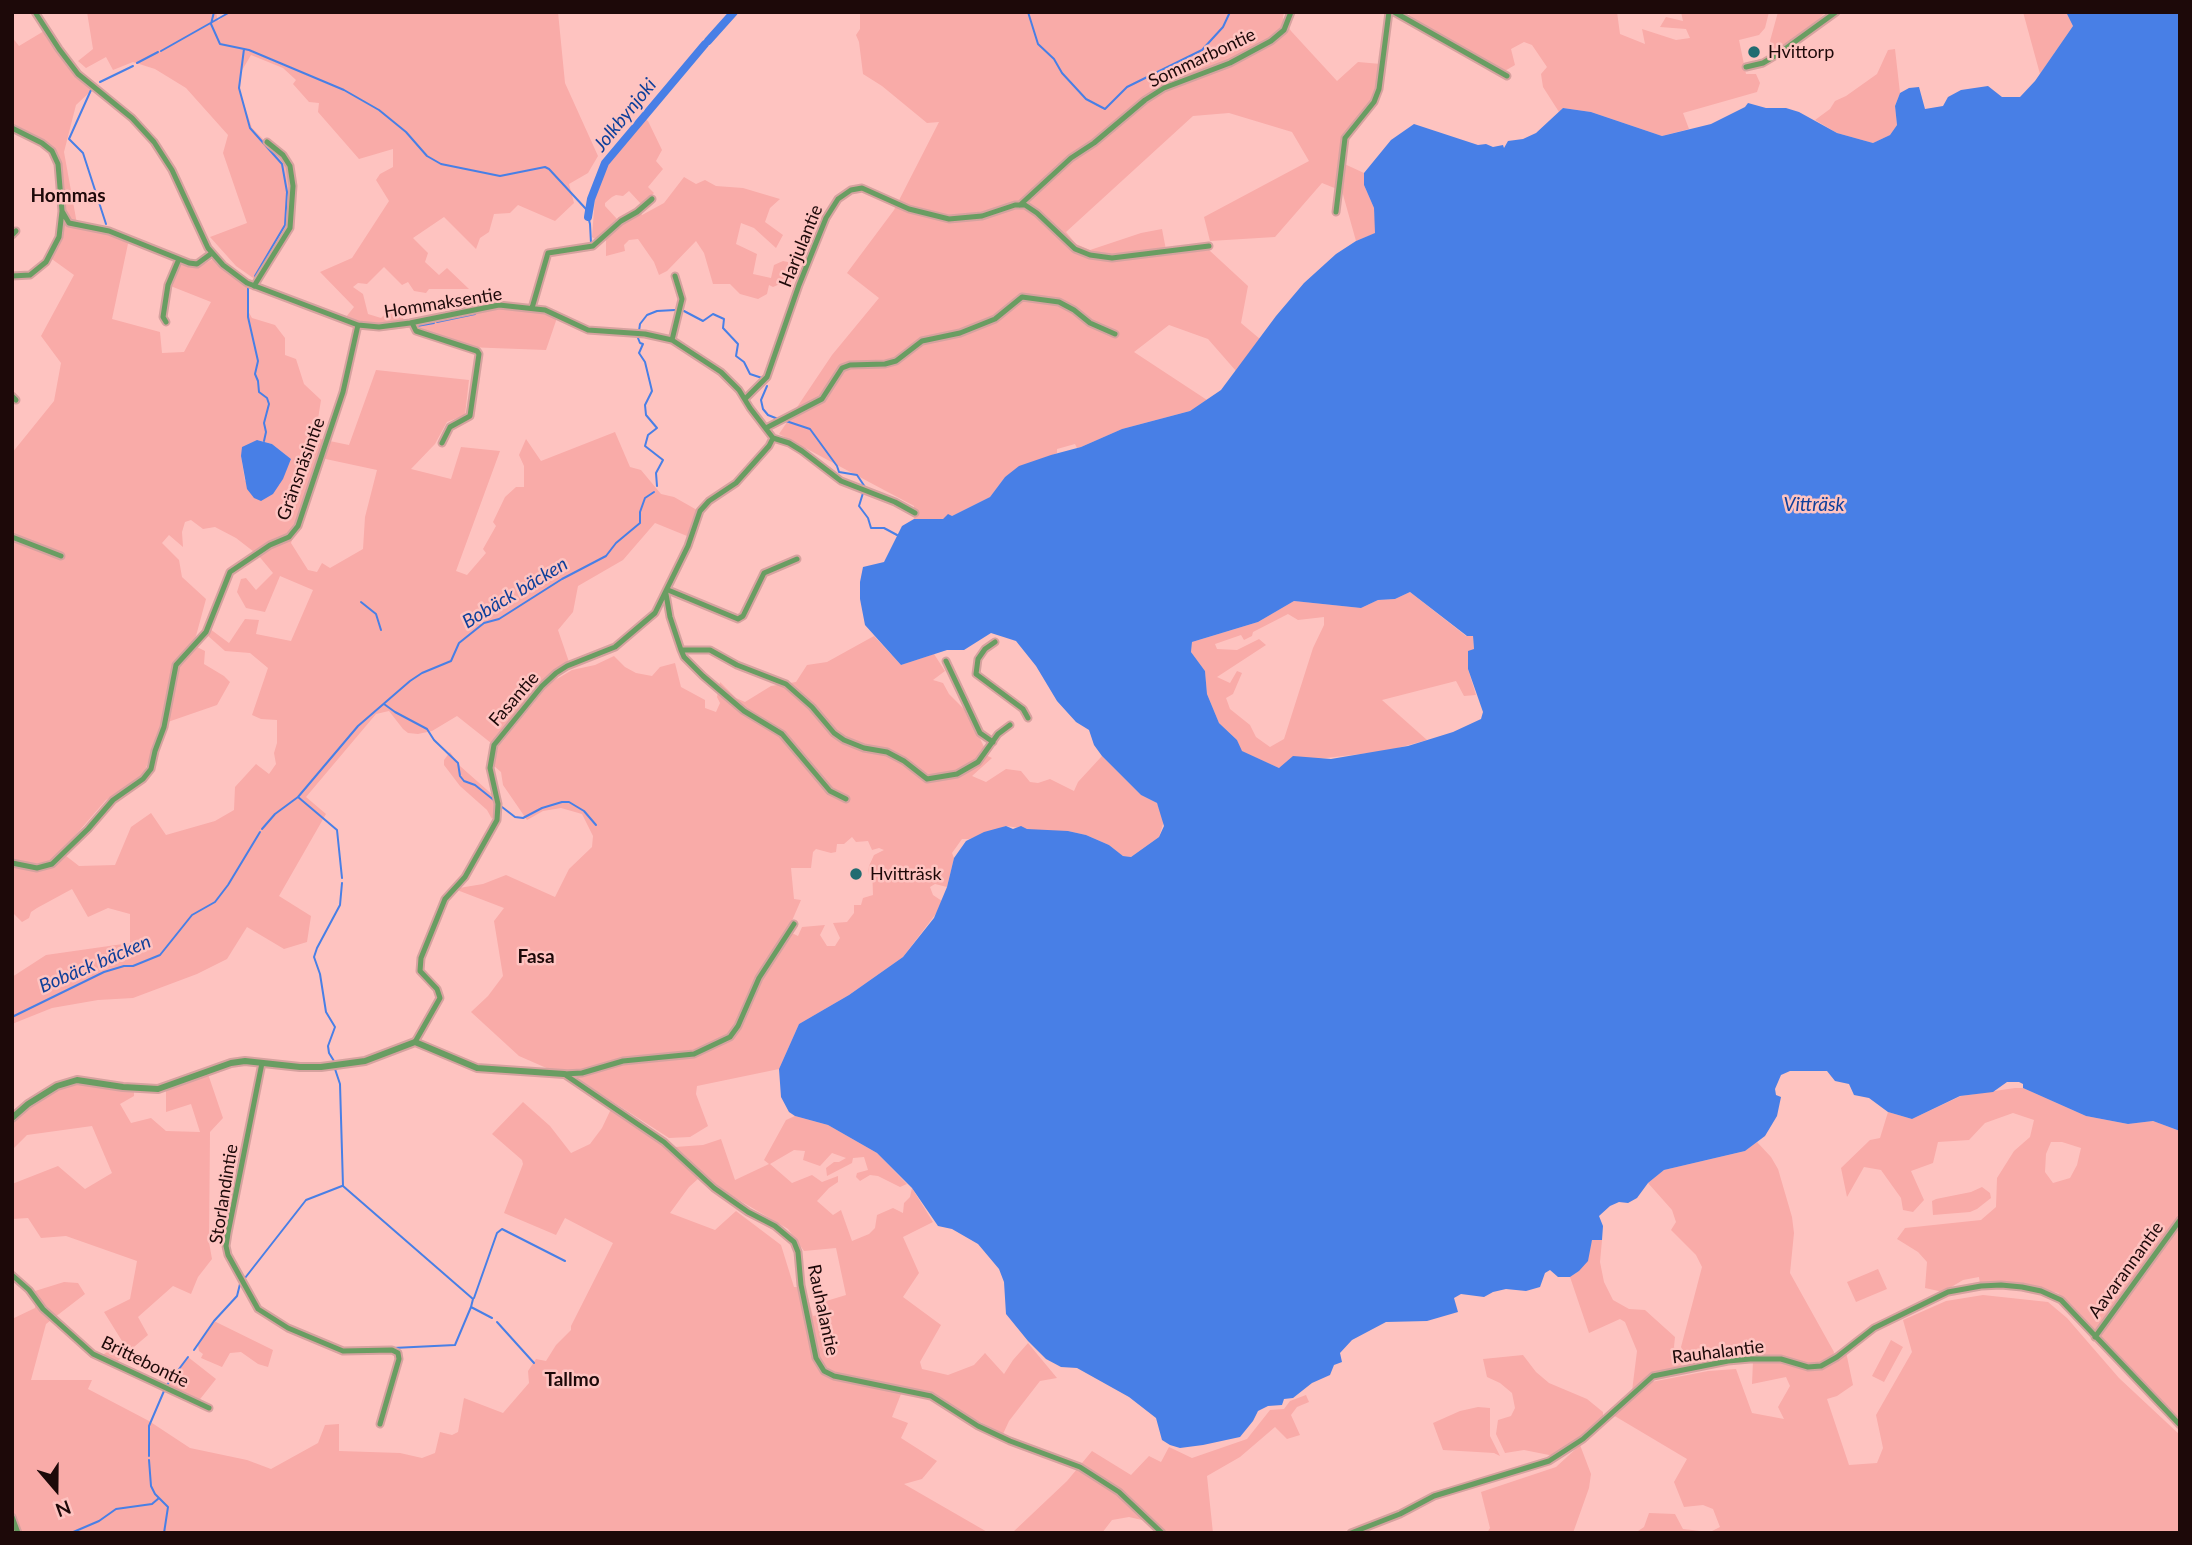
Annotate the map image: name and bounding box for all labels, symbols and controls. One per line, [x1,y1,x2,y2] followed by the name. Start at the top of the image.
[1145,24,1259,92] street label: Sommarbontie
[1768,41,1834,63] place label: Hvittorp
[1746,44,1762,60] marker: Hvittorp
[589,74,661,156] water label: Jolkbynjoki
[30,185,106,207] district label: Hommas
[775,202,827,290] street label: Harjulantie
[382,283,504,323] street label: Hommaksentie
[272,415,330,523] street label: Gränsnäsintie
[1783,494,1845,516] water label: Vitträsk
[458,553,572,633] water label: Bobäck bäcken
[484,667,544,731] street label: Fasantie
[870,863,942,885] place label: Hvitträsk
[848,866,864,882] marker: Hvitträsk
[36,930,154,998] water label: Bobäck bäcken
[517,946,555,968] district label: Fasa
[205,1143,243,1245] street label: Storlandintie
[2084,1218,2168,1322] street label: Aavarannantie
[803,1262,843,1358] street label: Rauhalantie
[98,1332,192,1392] street label: Brittebontie
[1671,1336,1765,1368] street label: Rauhalantie
[544,1369,600,1391] district label: Tallmo
[21,1454,91,1524] north arrow
[53,1496,74,1523] text: N

